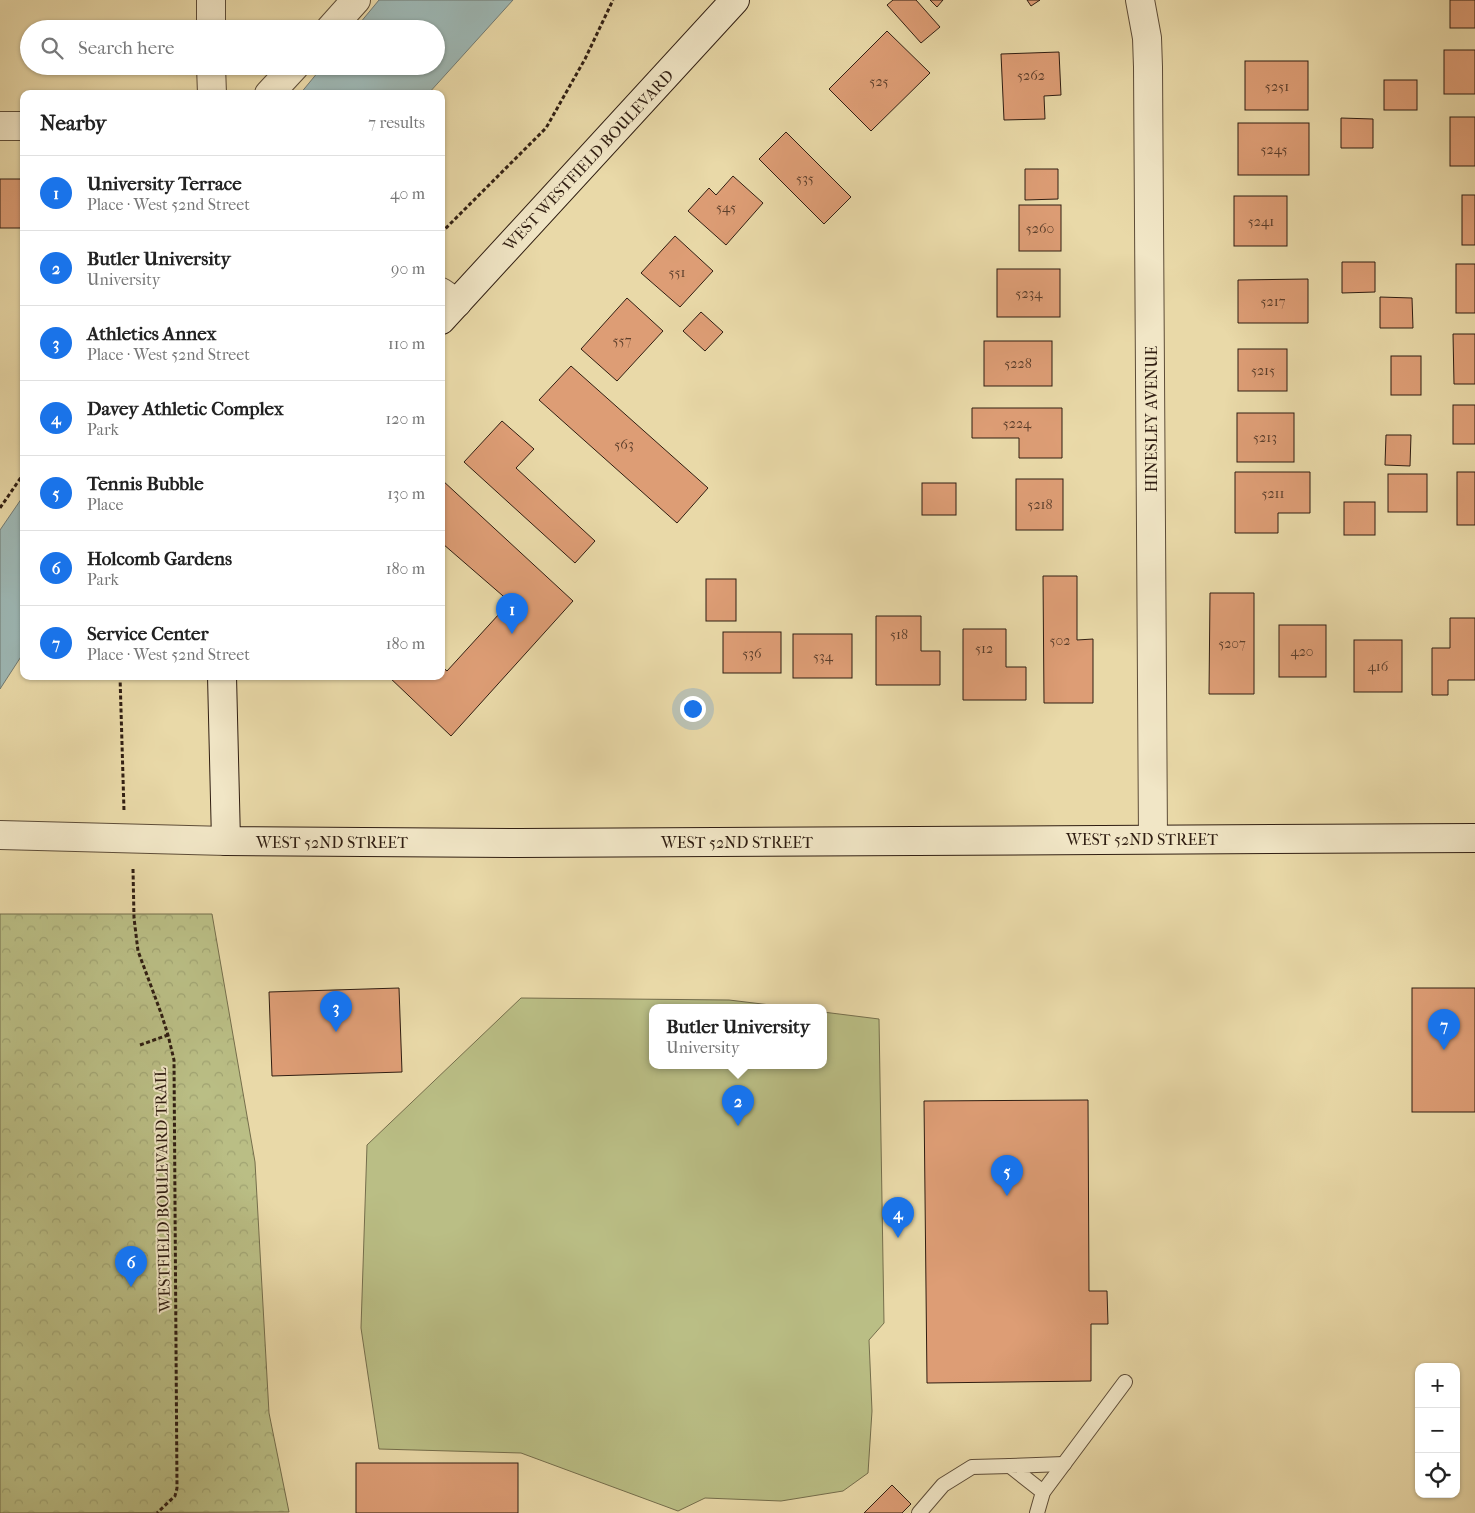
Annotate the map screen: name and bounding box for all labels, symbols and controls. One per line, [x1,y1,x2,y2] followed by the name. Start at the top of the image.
[20,20,445,75] search box
[38,34,66,62] icon: search
[78,37,174,59] text: Search here
[499,66,677,256] street label: WEST WESTFIELD BOULEVARD
[1017,67,1045,84] house number: 5262
[869,73,889,90] house number: 525
[1265,78,1289,95] house number: 5251
[40,111,106,135] text: Nearby
[368,113,425,132] text: 7 results
[1260,141,1288,158] house number: 5245
[796,170,814,187] house number: 535
[87,173,242,195] text: University Terrace
[53,184,59,203] text: 1
[390,184,425,203] text: 40 m
[87,195,250,214] text: Place · West 52nd Street
[716,199,736,216] house number: 545
[1248,213,1274,230] house number: 5241
[1026,220,1054,237] house number: 5260
[87,248,231,270] text: Butler University
[52,259,60,278] text: 2
[391,259,425,278] text: 90 m
[668,264,686,281] house number: 551
[87,270,160,289] text: University
[1015,285,1043,302] house number: 5234
[1261,293,1286,310] house number: 5217
[87,323,216,345] text: Athletics Annex
[613,332,632,349] house number: 557
[53,334,59,353] text: 3
[388,334,425,353] text: 110 m
[87,345,250,364] text: Place · West 52nd Street
[1142,345,1161,492] street label: HINESLEY AVENUE
[1004,355,1032,372] house number: 5228
[1251,362,1275,379] house number: 5215
[87,398,284,420] text: Davey Athletic Complex
[51,409,61,428] text: 4
[386,409,425,428] text: 120 m
[1003,415,1032,432] house number: 5224
[87,420,119,439] text: Park
[1253,429,1277,446] house number: 5213
[614,436,634,453] house number: 563
[87,473,204,495] text: Tennis Bubble
[53,484,59,503] text: 5
[387,484,425,503] text: 130 m
[1261,485,1285,502] house number: 5211
[87,495,123,514] text: Place
[1027,496,1053,513] house number: 5218
[87,548,232,570] text: Holcomb Gardens
[52,559,60,578] text: 6
[386,559,425,578] text: 180 m
[87,570,119,589] text: Park
[496,593,528,634] pin: 1
[87,623,209,645] text: Service Center
[890,626,908,643] house number: 518
[1050,632,1070,649] house number: 502
[52,634,60,653] text: 7
[386,634,425,653] text: 180 m
[1218,635,1246,652] house number: 5207
[975,640,993,657] house number: 512
[1290,643,1314,660] house number: 420
[87,645,250,664] text: Place · West 52nd Street
[742,645,762,662] house number: 536
[813,648,834,665] house number: 534
[1368,658,1389,675] house number: 416
[680,696,706,722] your location
[1065,830,1218,849] street label: WEST 52ND STREET
[255,833,408,852] street label: WEST 52ND STREET
[660,833,813,852] street label: WEST 52ND STREET
[320,991,352,1032] pin: 3
[649,1004,827,1069] popup
[1428,1009,1460,1050] pin: 7
[666,1016,810,1038] text: Butler University
[666,1038,740,1057] text: University
[151,1067,174,1314] street label: WESTFIELD BOULEVARD TRAIL
[722,1085,754,1126] pin: 2
[991,1155,1023,1196] pin: 5
[882,1197,914,1238] pin: 4
[115,1246,147,1287] pin: 6
[1415,1363,1460,1498] map controls
[1415,1363,1460,1408] button: +
[1415,1408,1460,1453] button: −
[1415,1453,1460,1498] button: locate

